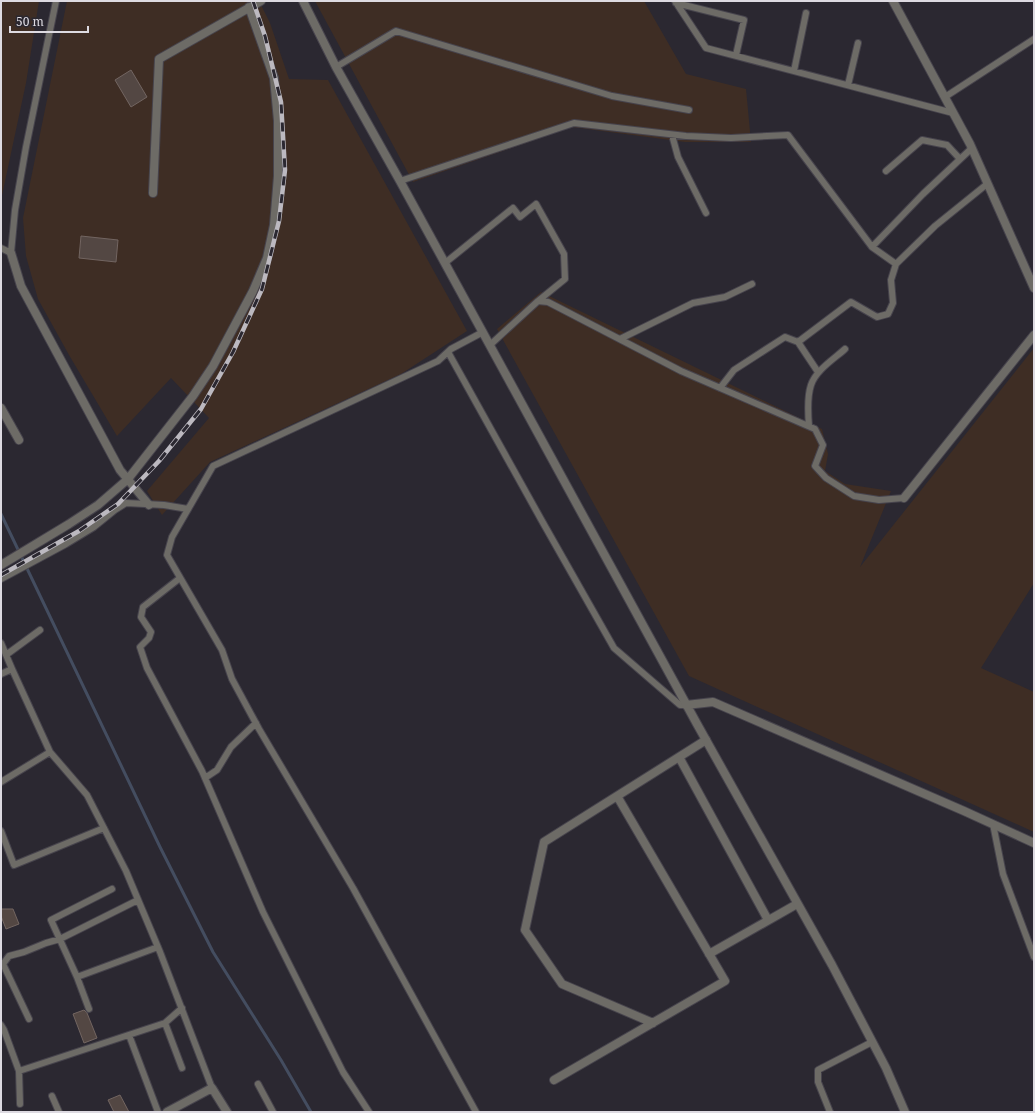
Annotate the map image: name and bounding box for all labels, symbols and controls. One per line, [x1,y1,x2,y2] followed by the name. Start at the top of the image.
[10,8,88,34] scale bar
[16,13,44,30] text: 50 m

